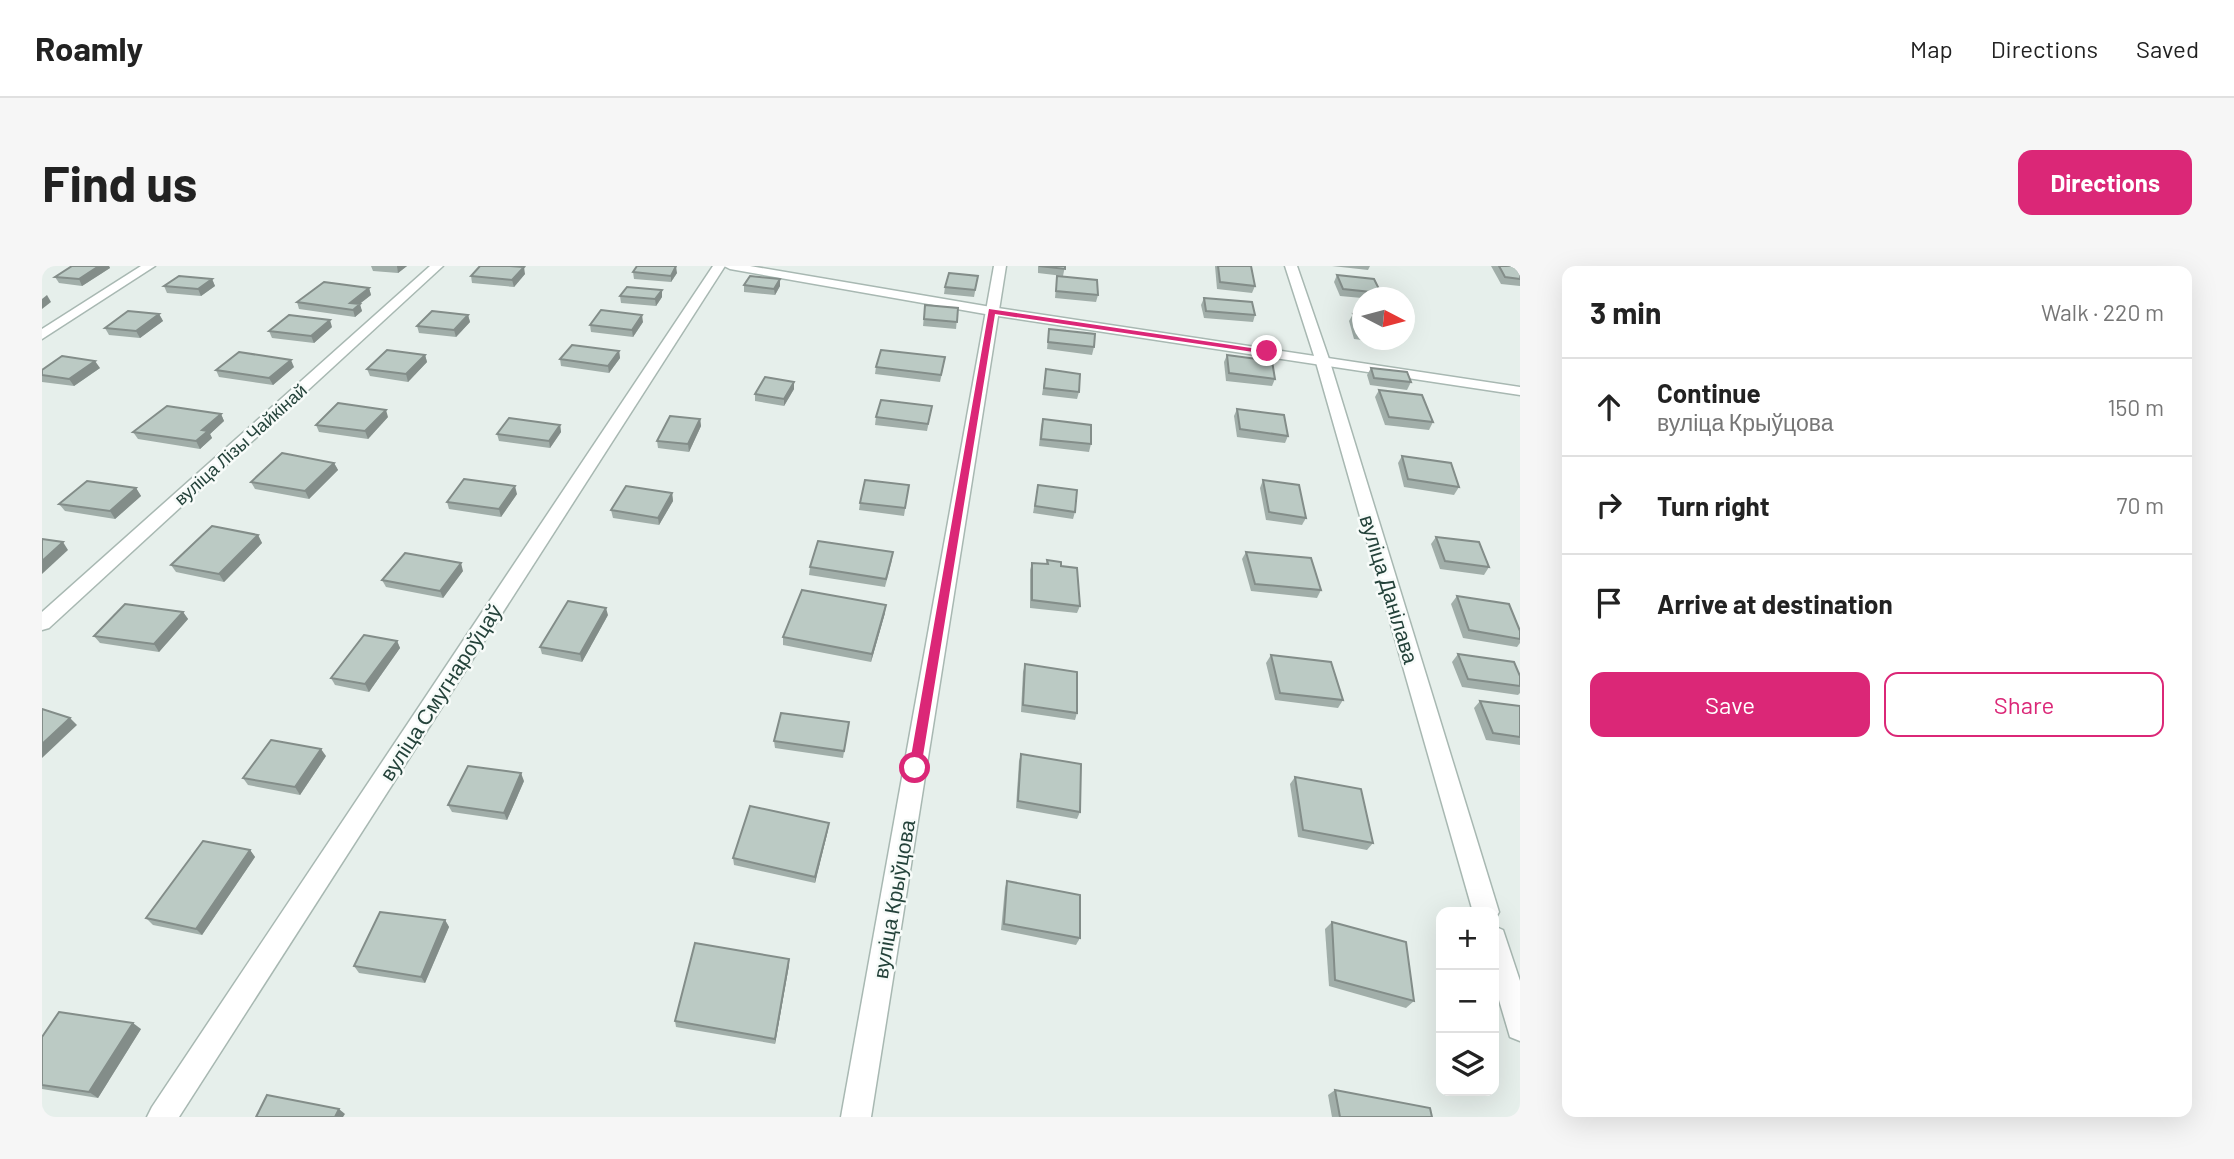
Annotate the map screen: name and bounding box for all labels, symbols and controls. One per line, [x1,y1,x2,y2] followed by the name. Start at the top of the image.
[35,28,143,68] text: Roamly
[1910,34,1953,63] text: Map
[1991,34,2098,63] text: Directions
[2136,34,2199,63] text: Saved
[2018,150,2192,215] button: Directions
[42,153,197,212] text: Find us
[1352,287,1415,350] north arrow
[1590,294,1661,330] text: 3 min
[2041,298,2164,326] text: Walk · 220 m
[1251,335,1282,366] route end
[1657,377,1761,408] text: Continue
[169,379,311,509] street label: вуліца Лізы Чайкінай
[1590,388,1628,426] icon: ahead
[2108,393,2164,421] text: 150 m
[1657,408,1833,436] text: вуліца Крыўцова
[1590,486,1628,524] icon: right
[1657,490,1770,521] text: Turn right
[2117,491,2164,519] text: 70 m
[1355,512,1425,667] street label: вуліца Данілава
[1590,584,1628,622] icon: arrive
[1657,588,1893,619] text: Arrive at destination
[374,599,507,785] street label: вуліца Смугнароўцаў
[1590,672,1870,737] button: Save
[1884,672,2164,737] button: Share
[899,752,930,783] route start
[867,817,919,981] street label: вуліца Крыўцова
[1436,907,1499,1096] map controls
[1436,907,1499,970] button: +
[1436,970,1499,1033] button: −
[1436,1033,1499,1096] button: layers

